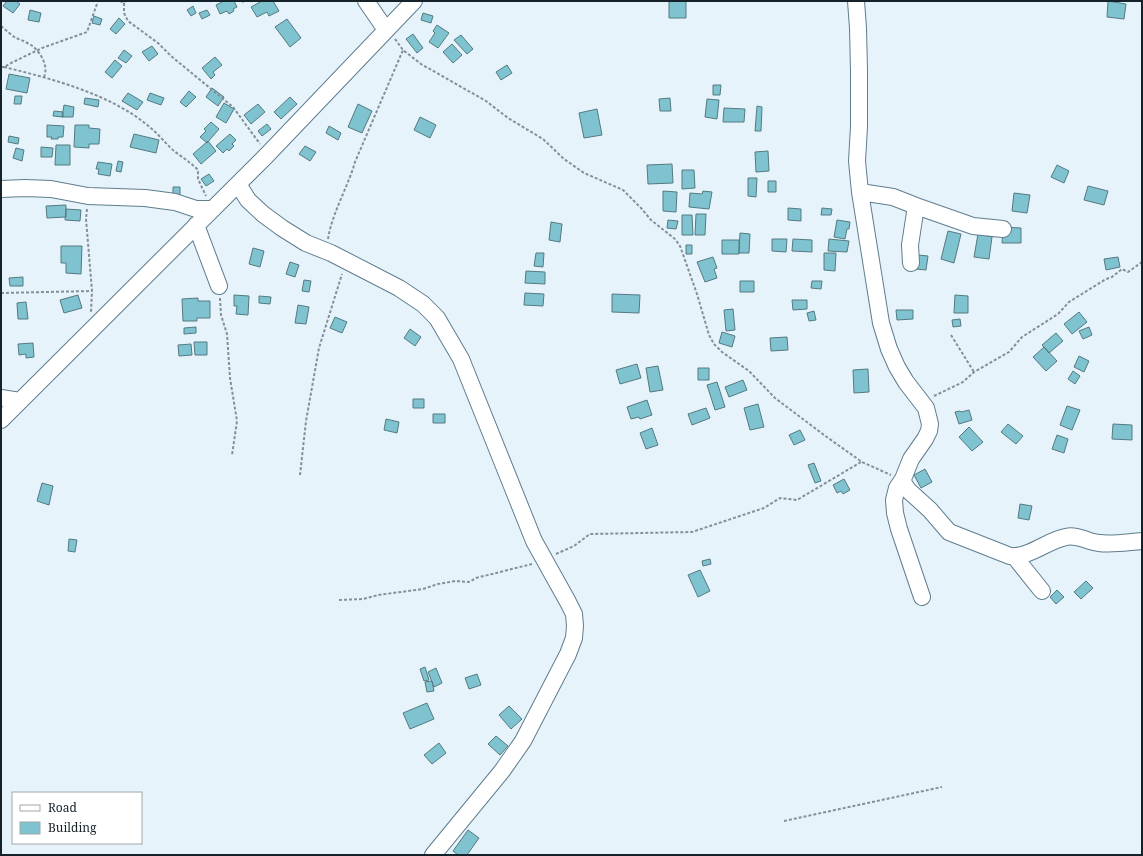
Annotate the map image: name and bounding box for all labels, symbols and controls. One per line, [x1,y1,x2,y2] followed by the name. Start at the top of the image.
[12,792,142,844] legend
[48,799,78,816] text: Road
[48,819,97,836] text: Building

